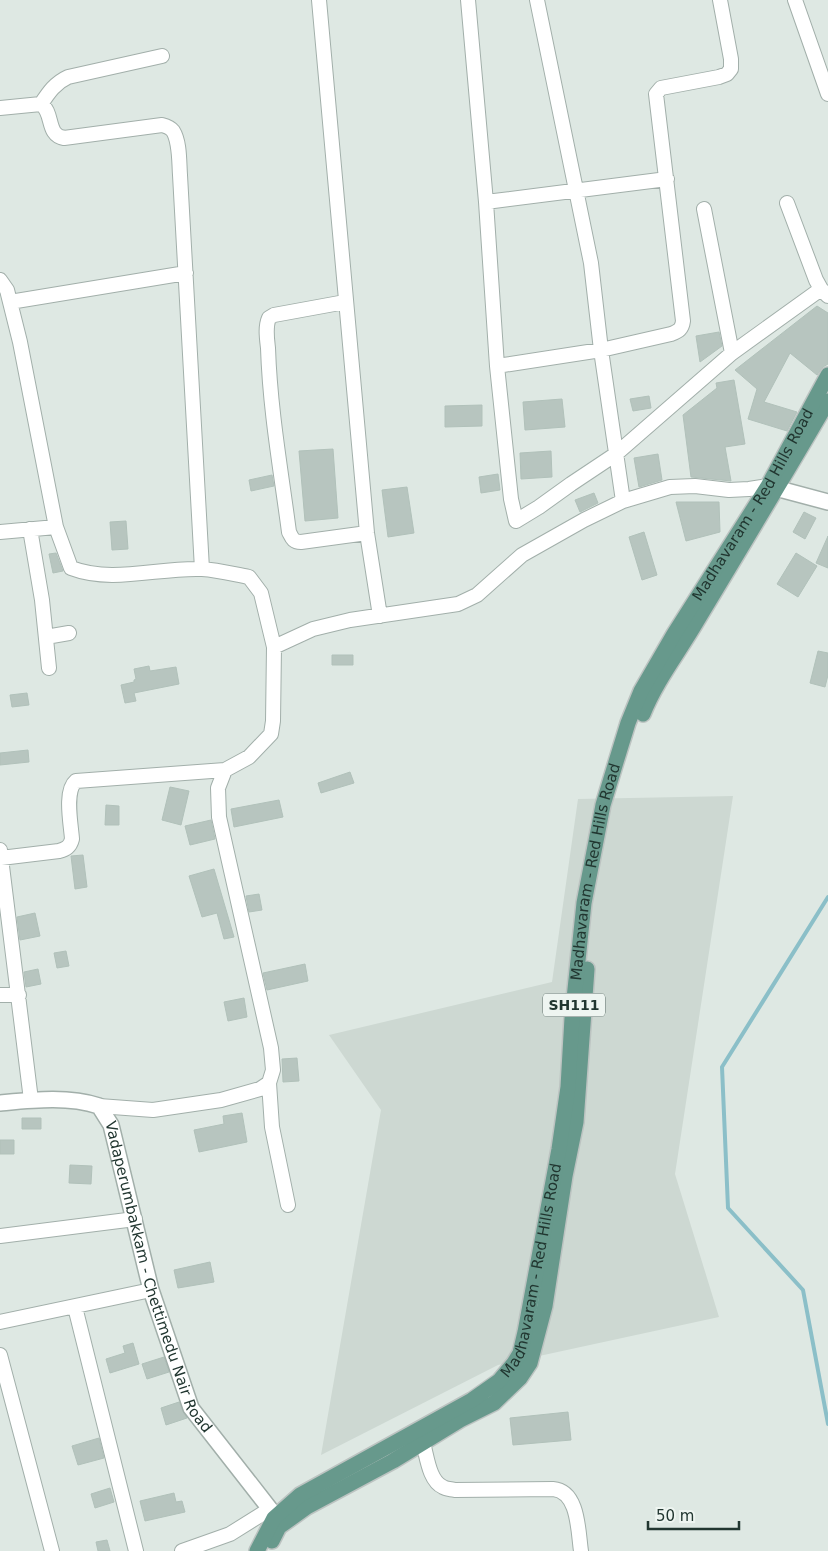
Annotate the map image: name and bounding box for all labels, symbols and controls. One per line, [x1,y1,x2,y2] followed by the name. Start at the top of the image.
[688,406,817,604] street label: Madhavaram - Red Hills Road
[567,761,624,981] street label: Madhavaram - Red Hills Road
[543,994,605,1016] road number: SH111
[101,1119,216,1436] street label: Vadaperumbakkam - Chettimedu Nair Road
[497,1162,565,1381] street label: Madhavaram - Red Hills Road
[648,1498,739,1530] scale bar
[656,1507,694,1525] text: 50 m

